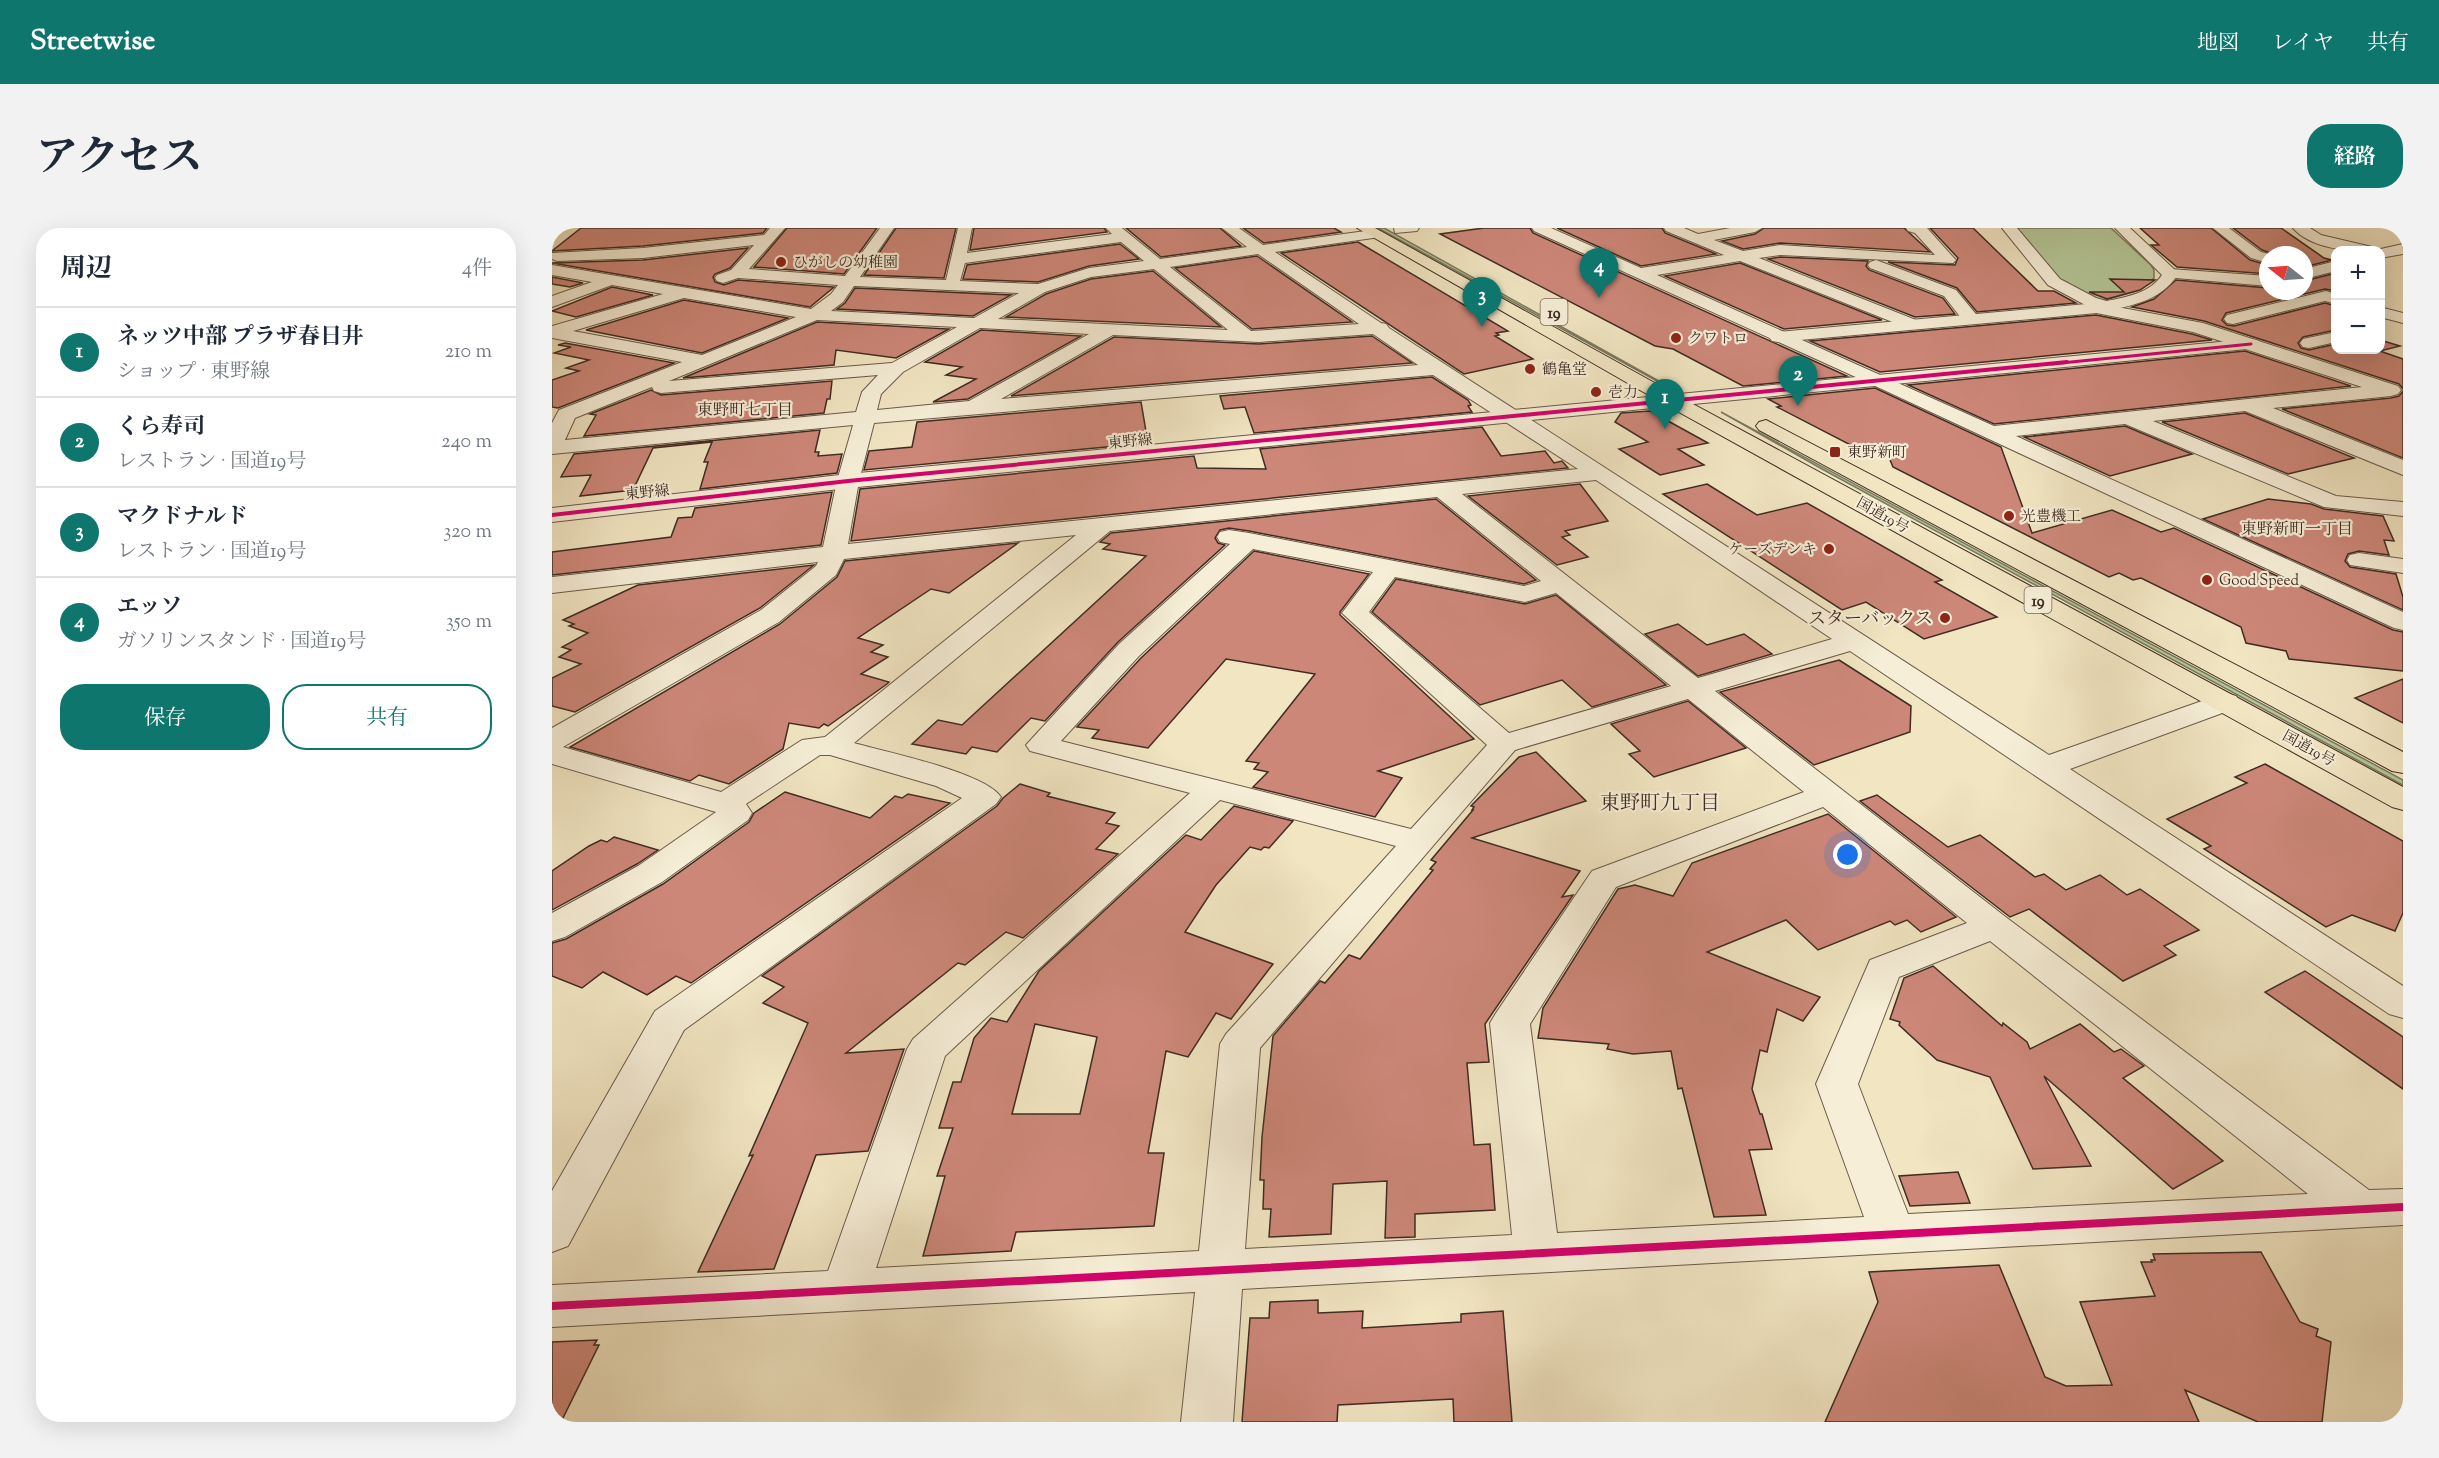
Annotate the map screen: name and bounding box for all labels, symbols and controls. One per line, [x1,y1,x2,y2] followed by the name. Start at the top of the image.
[30,22,155,62] text: Streetwise
[2197,29,2239,59] text: 地図
[2272,29,2334,59] text: レイヤ
[2367,29,2409,59] text: 共有
[2307,124,2403,188] button: 経路
[36,130,203,190] text: アクセス
[2259,246,2313,300] north arrow
[2331,246,2385,354] map controls
[2331,246,2385,300] button: +
[1580,248,1618,298] pin: 4
[60,251,112,288] text: 周辺
[793,253,898,274] place label: ひがしの幼稚園
[462,255,492,284] text: 4件
[774,255,788,269] marker: ひがしの幼稚園
[1462,278,1502,327] pin: 3
[1540,299,1568,325] road number: 19
[2331,300,2385,354] button: −
[117,322,364,354] text: ネッツ中部 プラザ春日井
[1688,329,1748,350] place label: クワトロ
[1669,331,1683,345] marker: クワトロ
[76,338,83,367] text: 1
[445,338,492,367] text: 210 m
[1778,356,1818,406] pin: 2
[117,358,270,387] text: ショップ · 東野線
[1542,360,1587,381] place label: 鶴亀堂
[1523,362,1537,376] marker: 鶴亀堂
[1646,380,1684,429] pin: 1
[1608,383,1638,404] place label: 壱力
[1589,385,1603,399] marker: 壱力
[697,400,793,423] district label: 東野町七丁目
[117,412,205,444] text: くら寿司
[75,428,84,457] text: 2
[441,428,492,457] text: 240 m
[1107,430,1154,455] street label: 東野線
[1847,443,1907,464] place label: 東野新町
[1828,445,1842,459] marker: 東野新町
[117,448,306,477] text: レストラン · 国道19号
[624,481,671,506] street label: 東野線
[1852,493,1912,539] street label: 国道19号
[117,502,248,534] text: マクドナルド
[2021,507,2081,528] place label: 光豊機工
[2002,509,2016,523] marker: 光豊機工
[75,518,84,547] text: 3
[443,518,492,547] text: 320 m
[2241,519,2353,542] district label: 東野新町一丁目
[117,538,306,567] text: レストラン · 国道19号
[1728,540,1817,561] place label: ケーズデンキ
[1822,542,1836,556] marker: ケーズデンキ
[2219,571,2300,592] place label: Good Speed
[2200,573,2214,587] marker: Good Speed
[2024,587,2052,613] road number: 19
[117,592,183,624] text: エッソ
[1808,607,1933,633] place label: スターバックス
[74,608,85,637] text: 4
[446,608,492,637] text: 350 m
[1938,611,1952,625] marker: スターバックス
[117,628,366,657] text: ガソリンスタンド · 国道19号
[60,684,270,750] button: 保存
[282,684,492,750] button: 共有
[2278,726,2338,772] street label: 国道19号
[1600,790,1720,819] district label: 東野町九丁目
[1833,840,1862,869] your location

